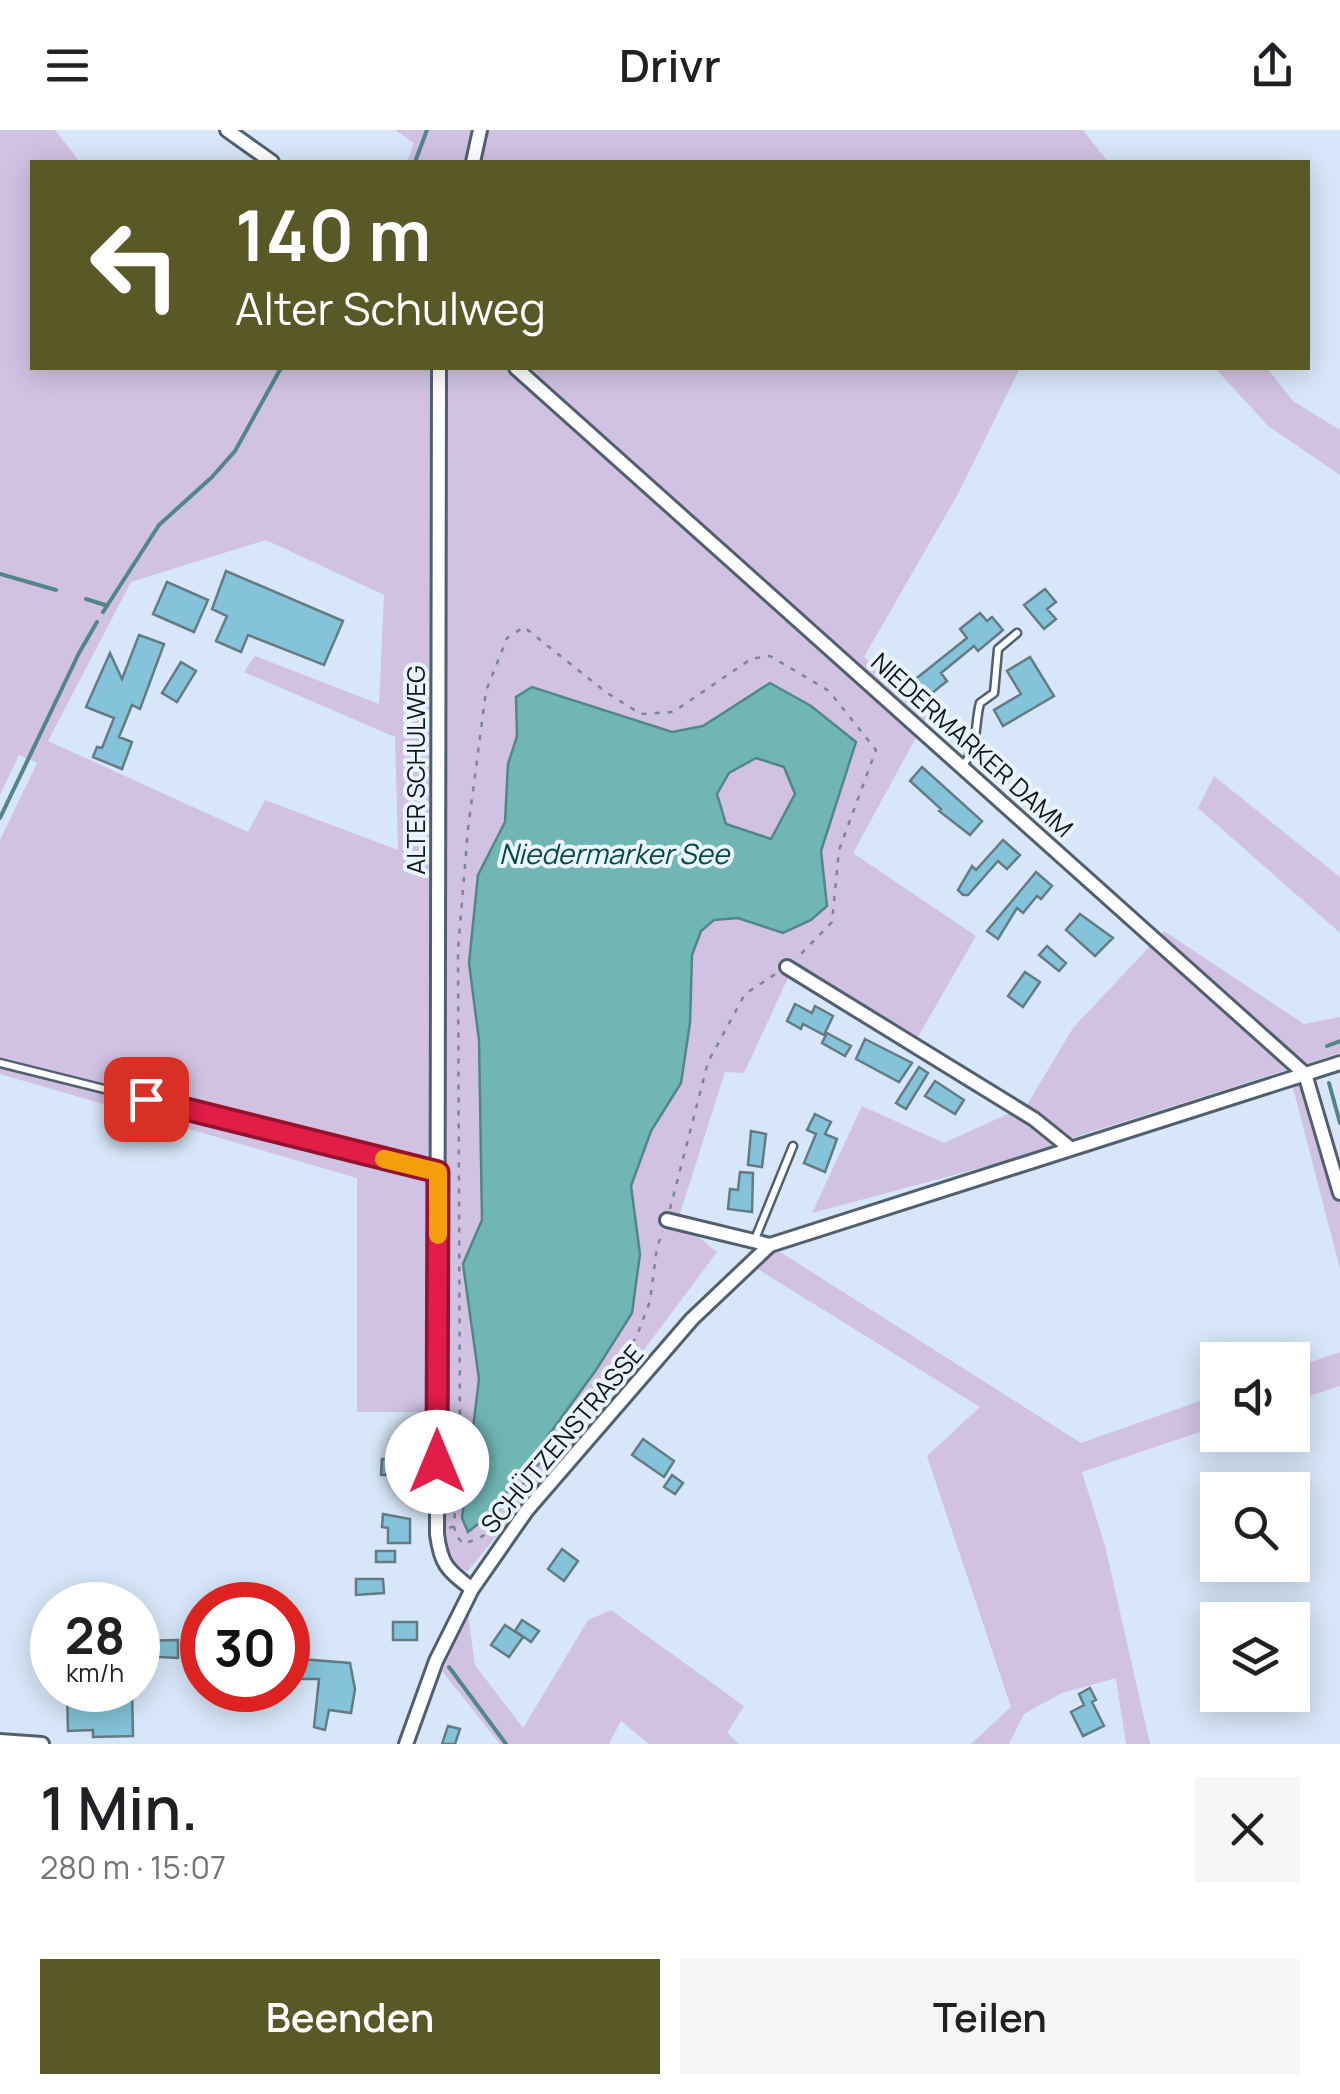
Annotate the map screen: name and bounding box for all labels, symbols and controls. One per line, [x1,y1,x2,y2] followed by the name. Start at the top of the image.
[619,34,721,96] text: Drivr
[40,38,95,93] icon: menu
[1245,38,1300,93] icon: share
[235,186,431,282] text: 140 m
[70,200,200,330] icon: left
[235,277,546,339] text: Alter Schulweg
[864,644,1081,845] street label: NIEDERMARKER DAMM
[398,665,433,875] street label: ALTER SCHULWEG
[499,834,731,872] water label: Niedermarker See
[104,1057,189,1142] pin
[119,1072,174,1127] icon: arrive
[472,1337,651,1541] street label: SCHÜTZENSTRASSE
[1200,1342,1310,1712] map controls
[1200,1342,1310,1452] button: sound
[385,1410,489,1514] position arrow
[1200,1472,1310,1582] button: search
[180,1582,310,1712] speed limit sign: 30
[65,1601,125,1669] text: 28
[1200,1602,1310,1712] button: layers
[66,1655,124,1690] text: km/h
[40,1766,198,1848] text: 1 Min.
[1195,1777,1300,1882] button: close
[40,1845,226,1889] text: 280 m · 15:07
[40,1959,660,2074] button: Beenden
[680,1959,1300,2074] button: Teilen

